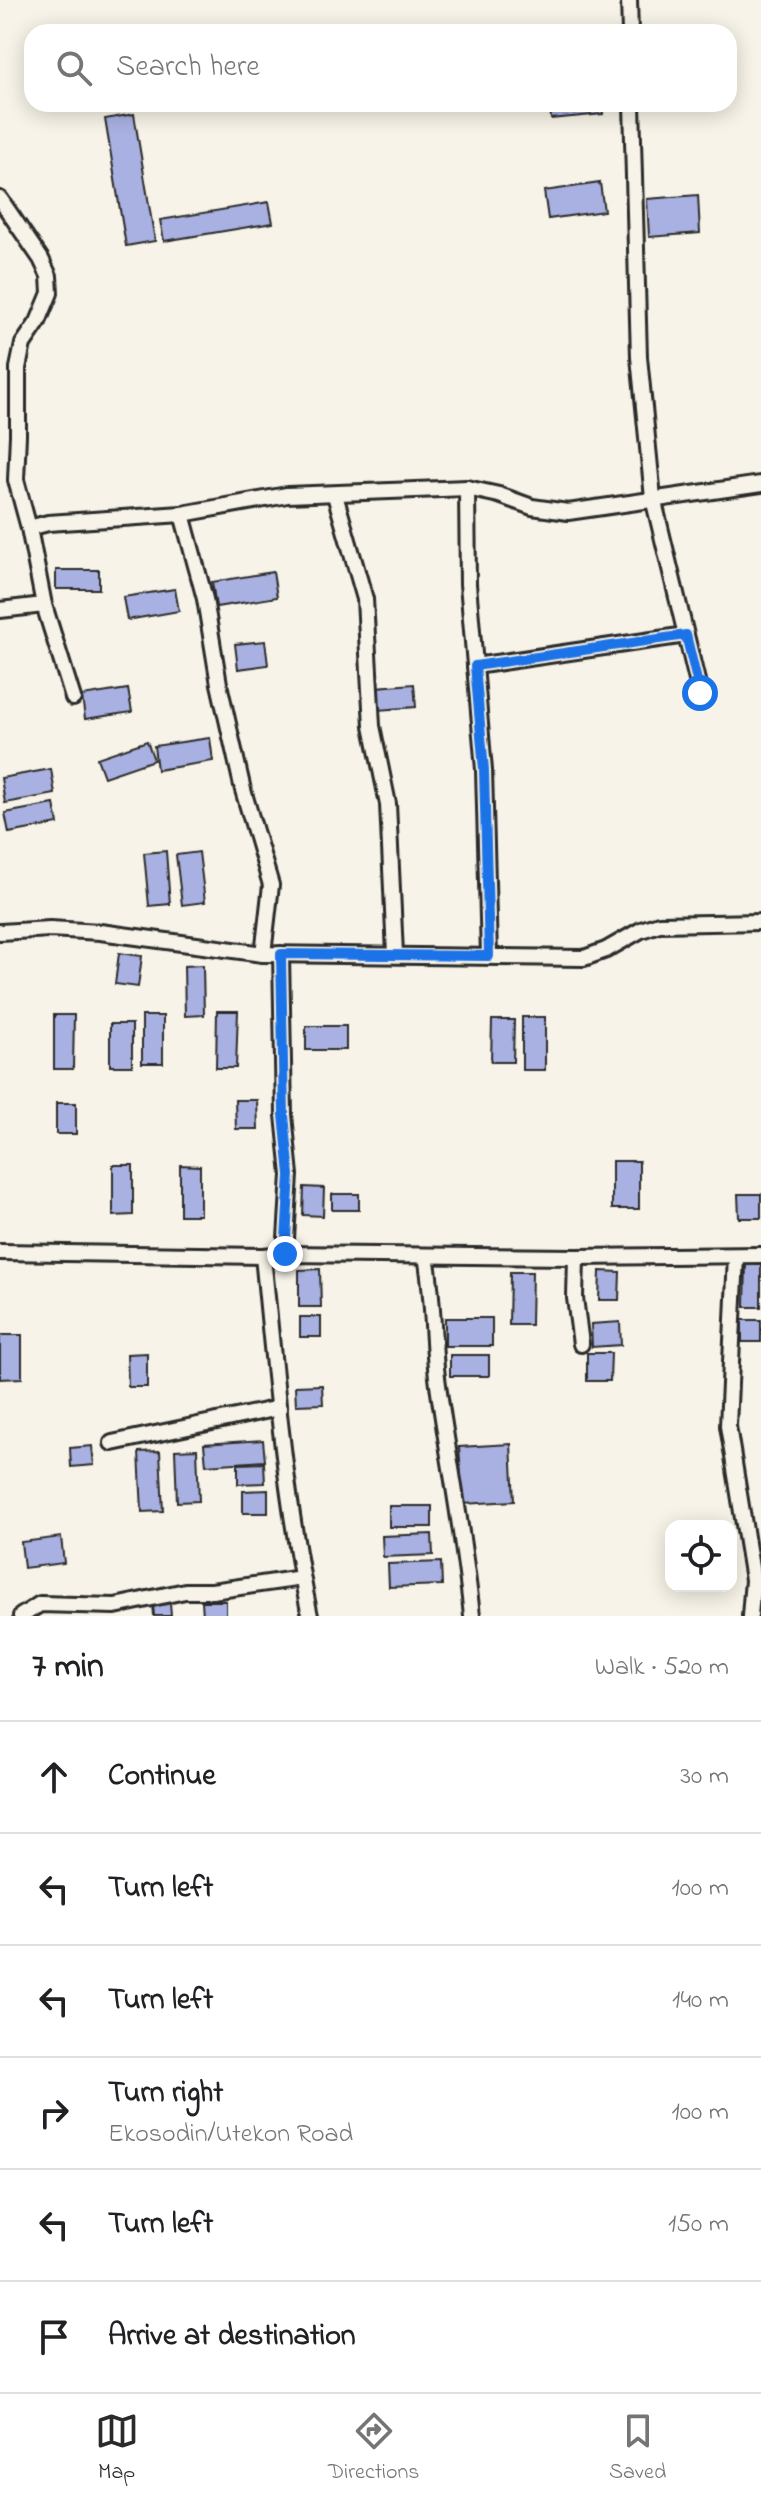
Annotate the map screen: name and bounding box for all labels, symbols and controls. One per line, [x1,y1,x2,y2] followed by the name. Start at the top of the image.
[24,24,737,112] search box
[52,46,96,90] icon: search
[116,46,260,90] text: Search here
[682,675,718,711] route start
[267,1236,303,1272] route end
[665,1520,737,1592] map controls
[665,1520,737,1592] button: locate
[32,1643,104,1693] text: 7 min
[595,1649,729,1687] text: Walk · 520 m
[32,1755,76,1799] icon: ahead
[108,1755,216,1799] text: Continue
[680,1758,729,1796] text: 30 m
[32,1867,76,1911] icon: left
[108,1867,213,1911] text: Turn left
[672,1870,729,1908] text: 100 m
[32,1979,76,2023] icon: left
[108,1979,213,2023] text: Turn left
[672,1982,729,2020] text: 140 m
[108,2072,223,2116] text: Turn right
[32,2091,76,2135] icon: right
[672,2094,729,2132] text: 100 m
[108,2116,353,2154] text: Ekosodin/Utekon Road
[32,2203,76,2247] icon: left
[108,2203,213,2247] text: Turn left
[668,2206,729,2244] text: 150 m
[32,2315,76,2359] icon: arrive
[108,2315,356,2359] text: Arrive at destination
[95,2409,139,2489] tab: Map
[328,2409,420,2489] tab: Directions
[609,2409,666,2489] tab: Saved

